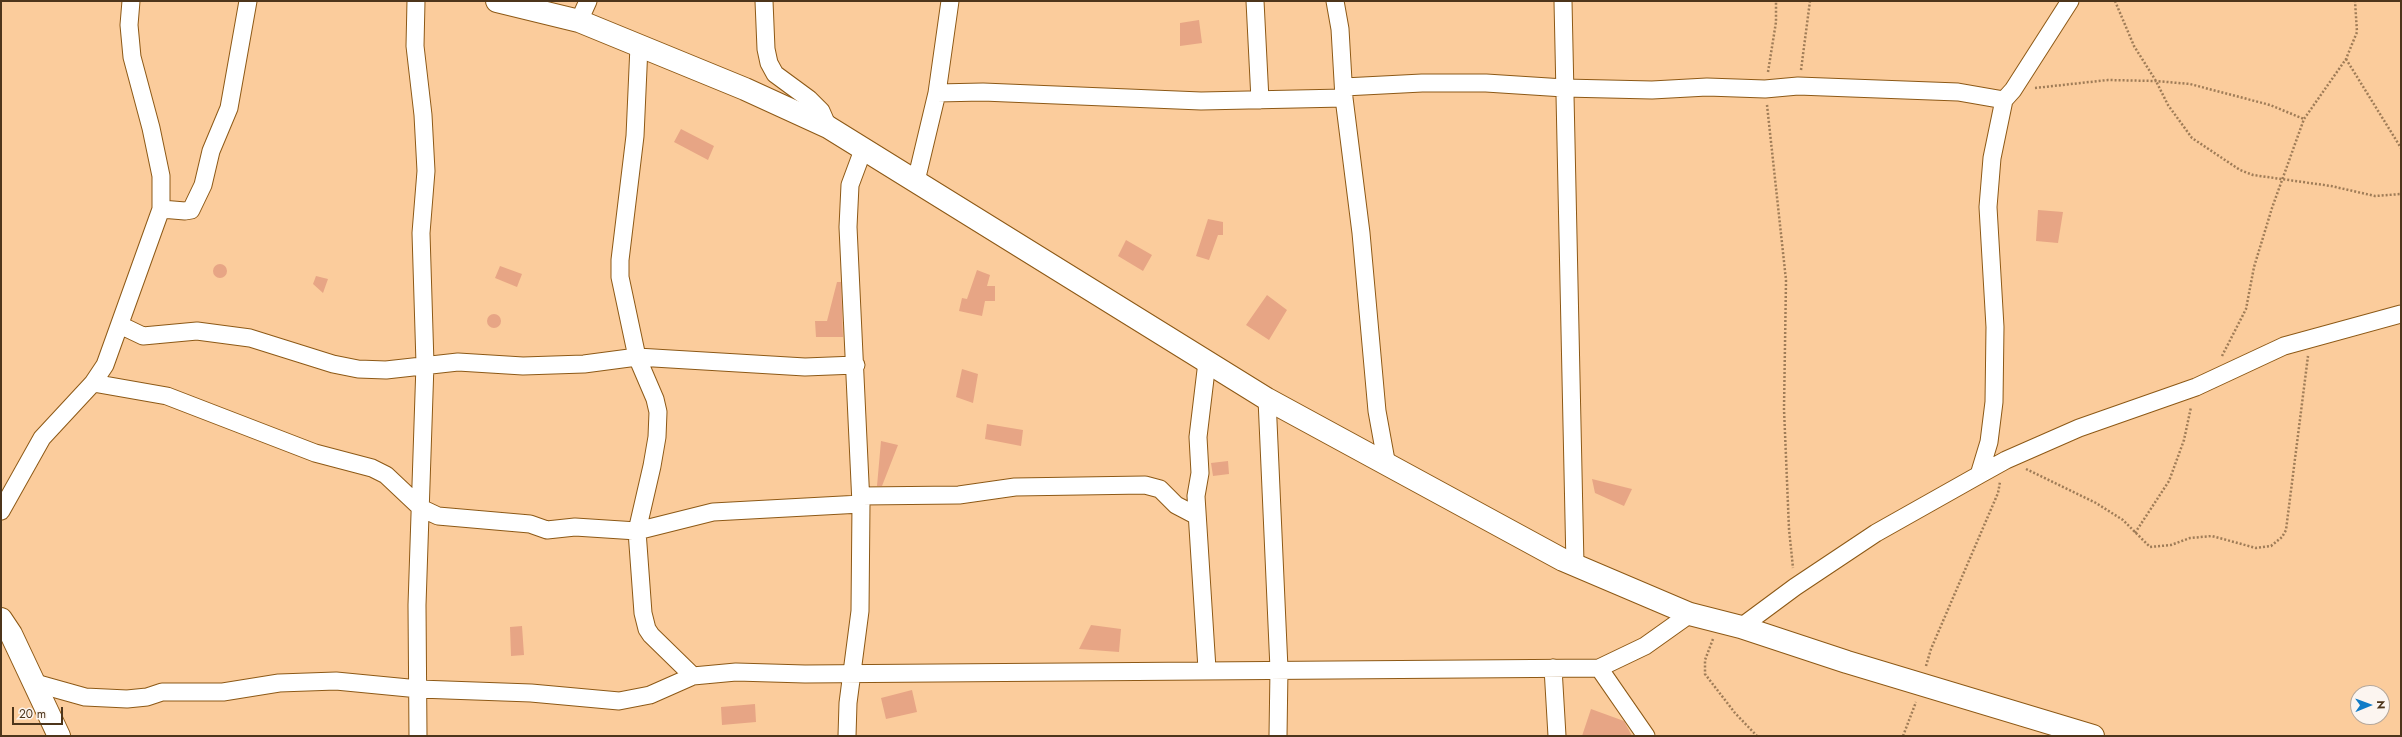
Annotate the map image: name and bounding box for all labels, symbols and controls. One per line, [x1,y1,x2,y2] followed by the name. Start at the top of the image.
[2350,685,2390,725] north arrow
[14,699,65,725] scale bar
[2373,700,2389,709] text: N
[19,705,46,723] text: 20 m

